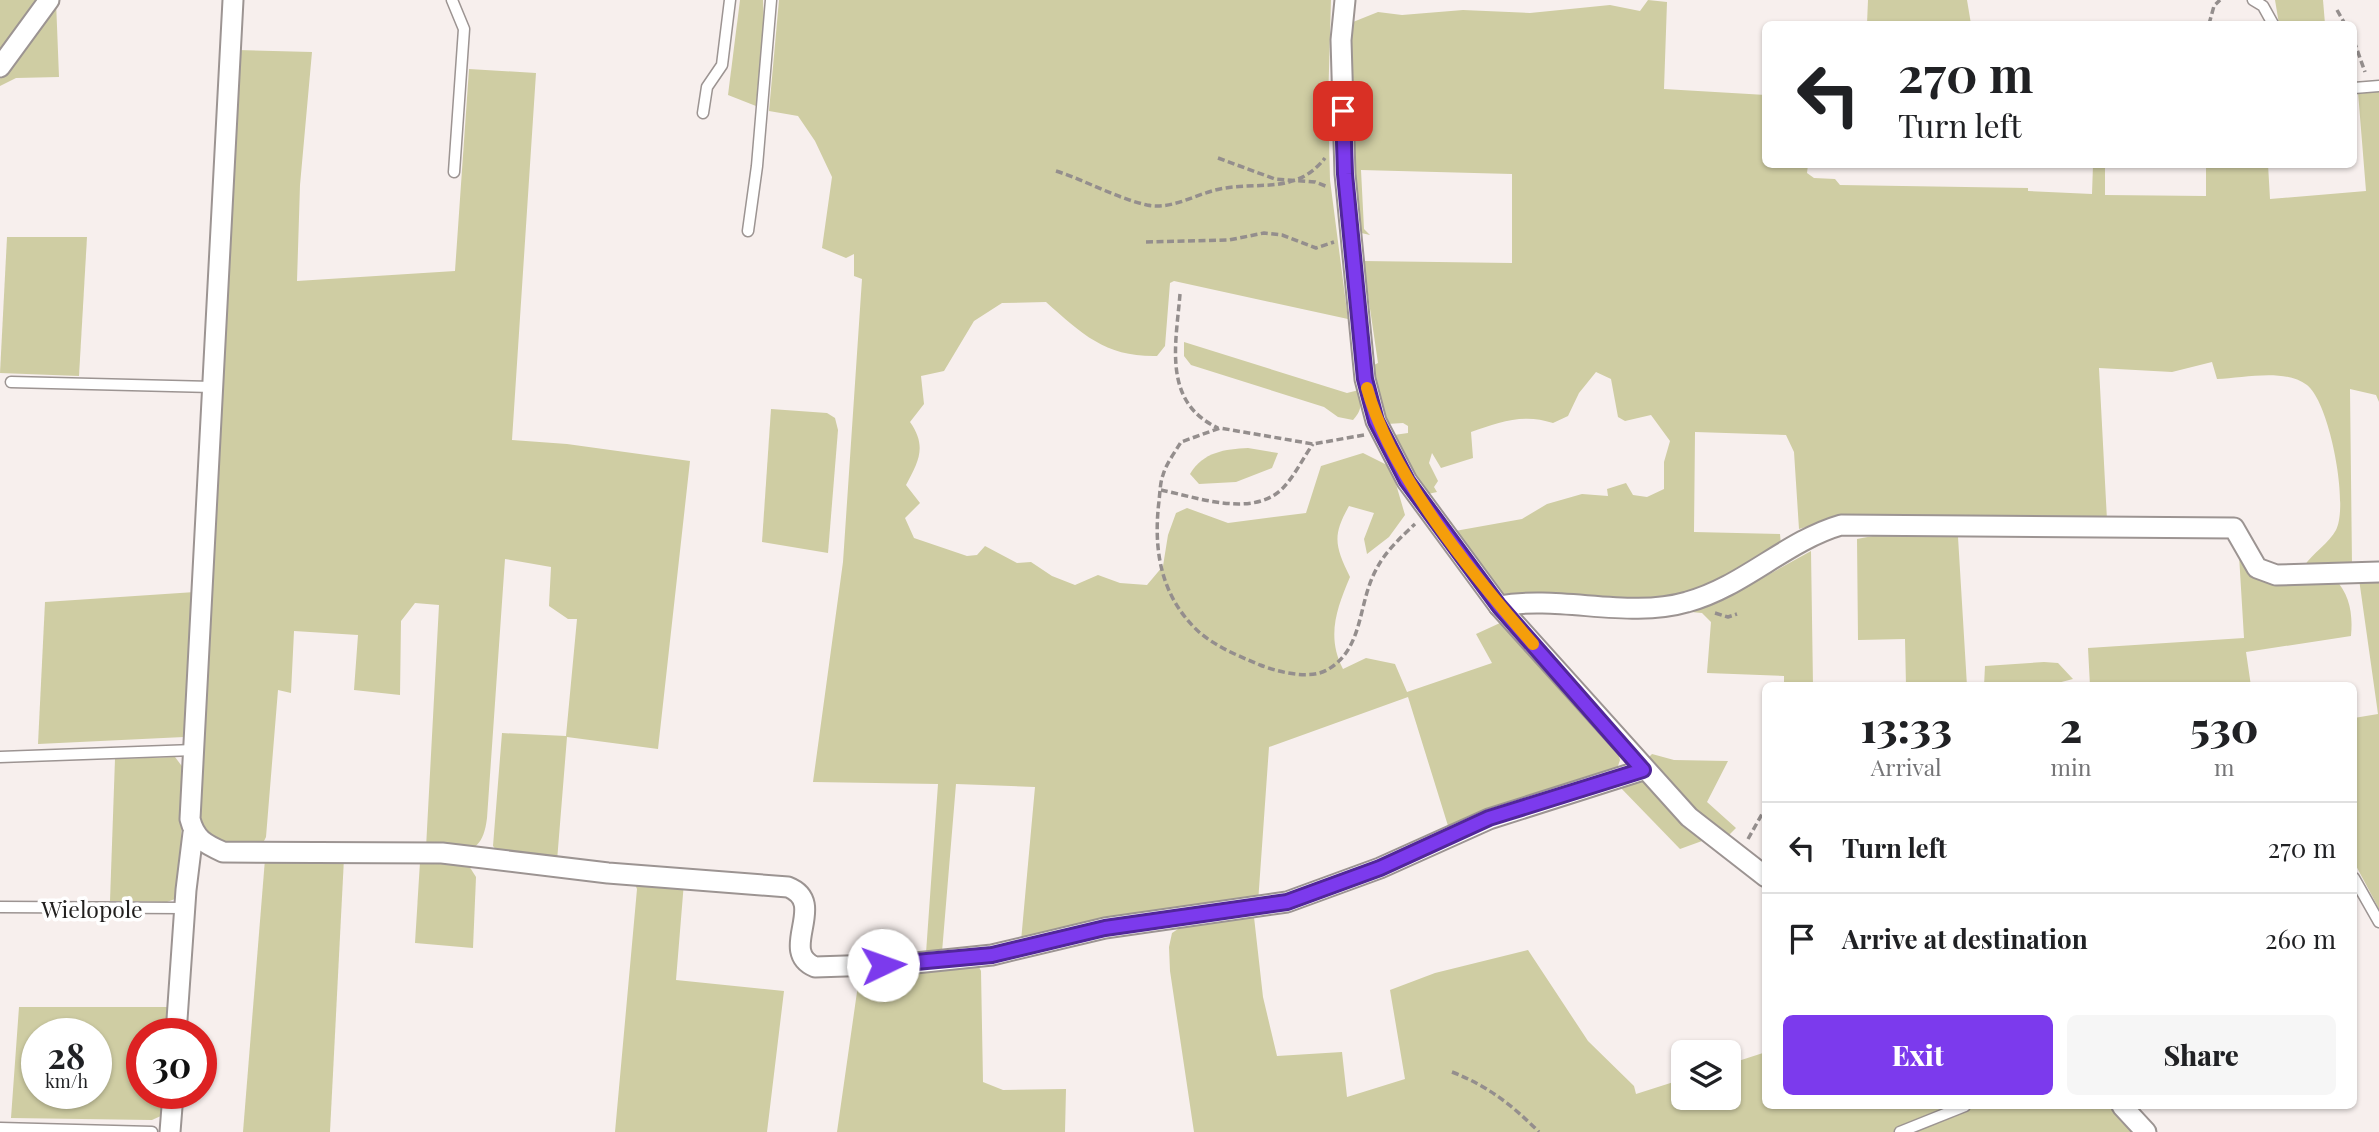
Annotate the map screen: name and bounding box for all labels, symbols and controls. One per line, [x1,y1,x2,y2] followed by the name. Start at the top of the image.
[1898,40,2033,105] text: 270 m
[1783,49,1874,140] icon: left
[1313,81,1373,141] pin
[1324,92,1362,130] icon: arrive
[1898,103,2022,146] text: Turn left
[1860,698,1952,754] text: 13:33
[2060,698,2082,754] text: 2
[2190,698,2259,754] text: 530
[1871,751,1942,782] text: Arrival
[2051,751,2091,782] text: min
[2214,751,2234,782] text: m
[1783,829,1821,867] icon: left
[1842,830,1947,865] text: Turn left
[2268,830,2336,865] text: 270 m
[40,893,143,924] street label: Wielopole
[1783,920,1821,958] icon: arrive
[1842,921,2088,956] text: Arrive at destination
[2265,921,2336,956] text: 260 m
[846,928,920,1002] position arrow
[1783,1015,2053,1095] button: Exit
[2067,1015,2336,1095] button: Share
[126,1018,217,1109] speed limit sign: 30
[48,1031,85,1078] text: 28
[1671,1040,1741,1110] map controls
[1671,1040,1741,1110] button: layers
[45,1069,88,1093] text: km/h

